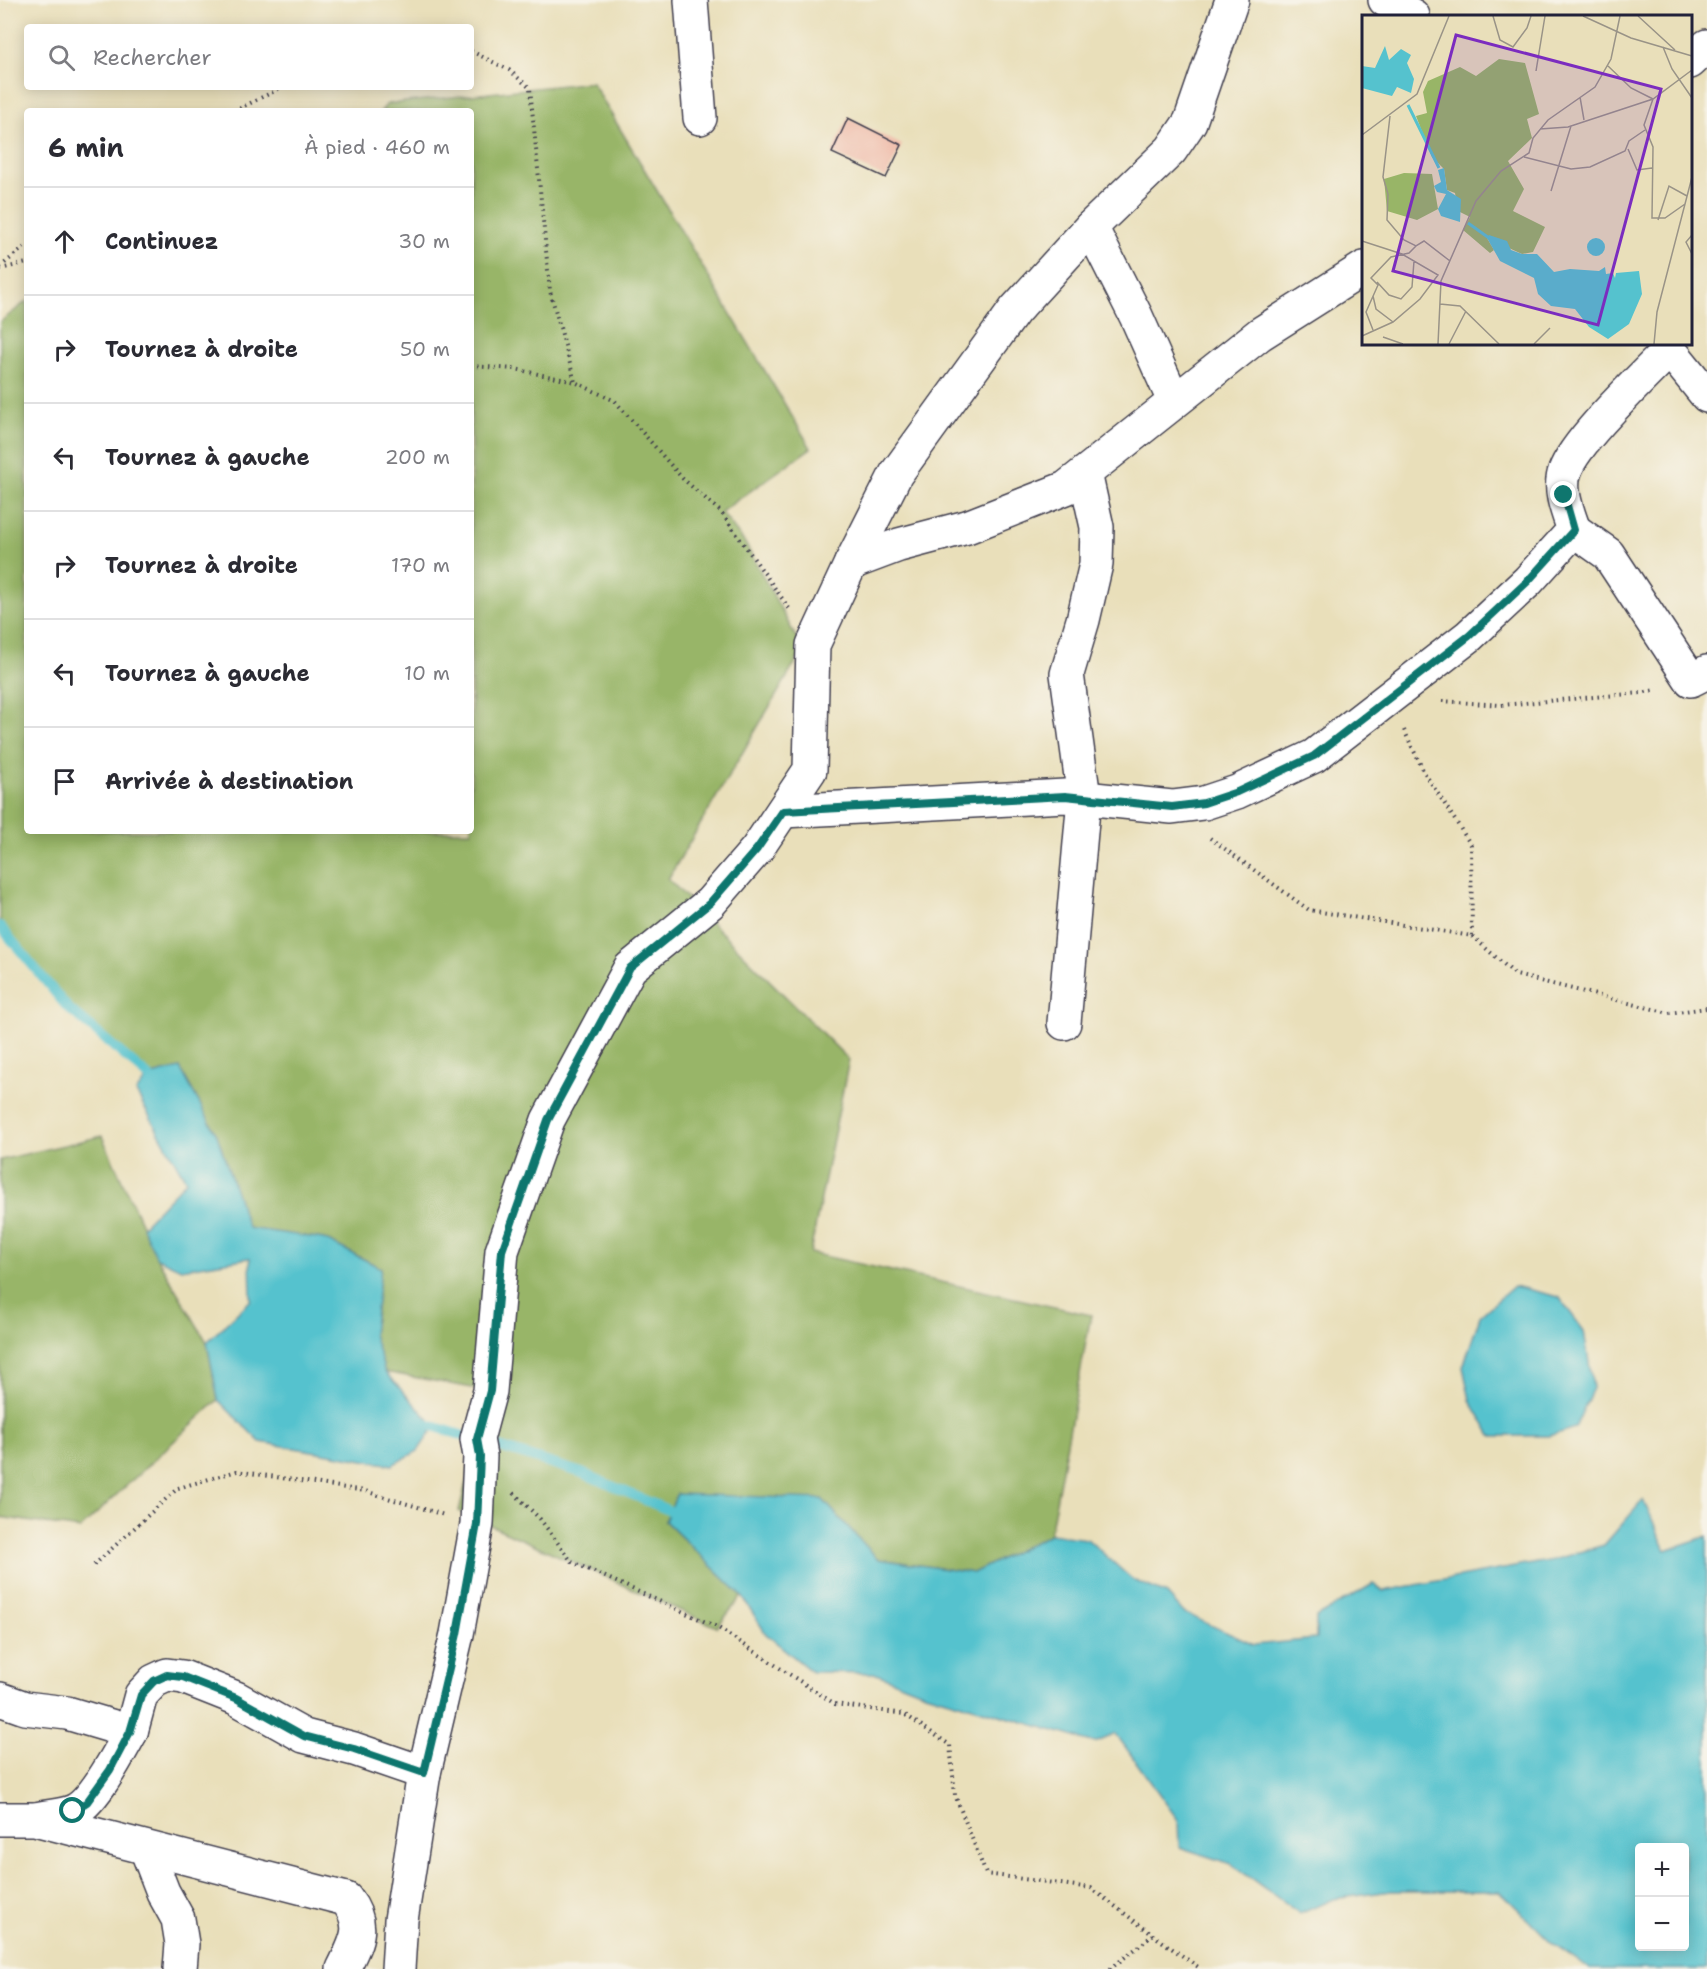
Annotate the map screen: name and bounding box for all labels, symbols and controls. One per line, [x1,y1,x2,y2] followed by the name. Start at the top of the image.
[1362,15,1692,345] inset map
[24,24,474,90] search box
[45,41,78,74] icon: search
[93,43,212,72] text: Rechercher
[48,130,124,165] text: 6 min
[304,134,450,160] text: À pied · 460 m
[48,225,81,258] icon: ahead
[105,227,218,256] text: Continuez
[398,228,450,254] text: 30 m
[48,333,81,366] icon: right
[105,335,298,364] text: Tournez à droite
[400,336,450,362] text: 50 m
[48,441,81,474] icon: left
[105,443,310,472] text: Tournez à gauche
[385,444,450,470] text: 200 m
[1550,481,1576,507] route end
[48,549,81,582] icon: right
[105,551,298,580] text: Tournez à droite
[391,552,450,578] text: 170 m
[48,657,81,690] icon: left
[105,659,310,688] text: Tournez à gauche
[404,660,450,686] text: 10 m
[48,765,81,798] icon: arrive
[105,767,353,796] text: Arrivée à destination
[59,1797,85,1823] route start
[1635,1843,1689,1951] map controls
[1635,1843,1689,1897] button: +
[1635,1897,1689,1951] button: −

